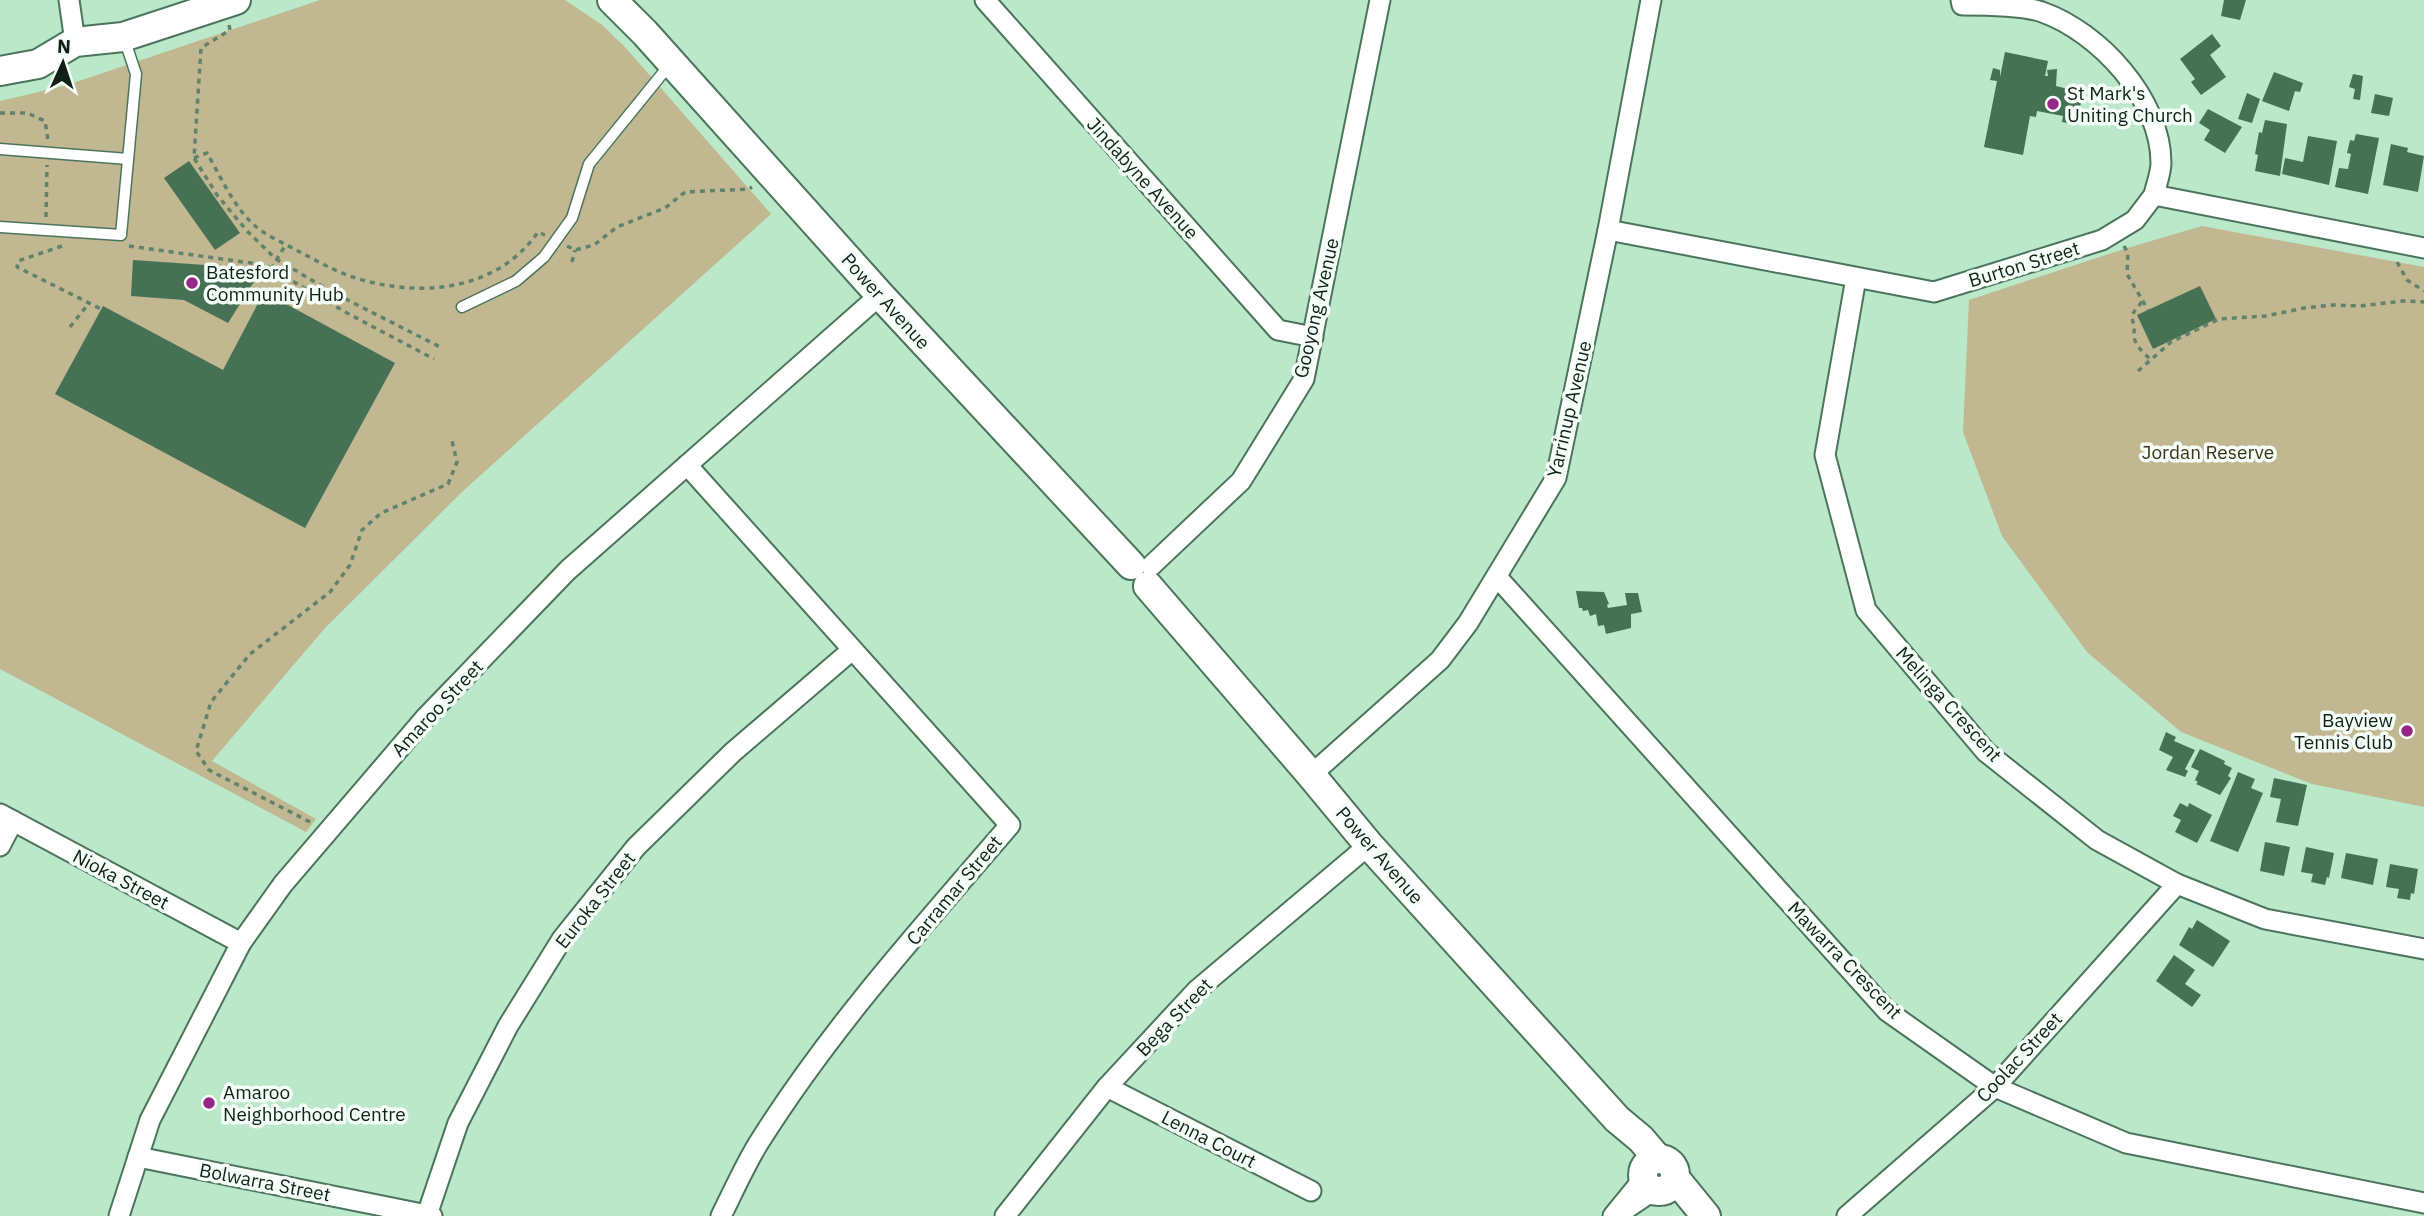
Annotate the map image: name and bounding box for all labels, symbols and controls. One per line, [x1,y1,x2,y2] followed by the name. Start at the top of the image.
[28,28,98,98] north arrow
[56,34,71,58] text: N
[2067,81,2193,127] place label: St Mark's Uniting Church
[2045,96,2061,112] marker: St Mark's Uniting Church
[1082,112,1204,244] street label: Jindabyne Avenue
[1288,236,1344,380] street label: Gooyong Avenue
[1966,236,2082,292] street label: Burton Street
[836,248,936,354] street label: Power Avenue
[206,260,344,306] place label: Batesford Community Hub
[184,275,200,291] marker: Batesford Community Hub
[1542,338,1596,480] street label: Yarrinup Avenue
[2142,440,2274,464] park label: Jordan Reserve
[1891,641,2007,767] street label: Melinga Crescent
[386,655,488,761] street label: Amaroo Street
[2294,708,2393,754] place label: Bayview Tennis Club
[2399,723,2415,739] marker: Bayview Tennis Club
[1331,801,1429,909] street label: Power Avenue
[901,830,1007,950] street label: Carramar Street
[69,844,173,914] street label: Nioka Street
[550,847,640,953] street label: Euroka Street
[1783,896,1907,1024] street label: Mawarra Crescent
[1131,973,1217,1061] street label: Bega Street
[1971,1007,2067,1107] street label: Coolac Street
[223,1080,406,1126] place label: Amaroo Neighborhood Centre
[201,1095,217,1111] marker: Amaroo Neighborhood Centre
[1158,1105,1260,1173] street label: Lenna Court
[197,1158,333,1206] street label: Bolwarra Street

